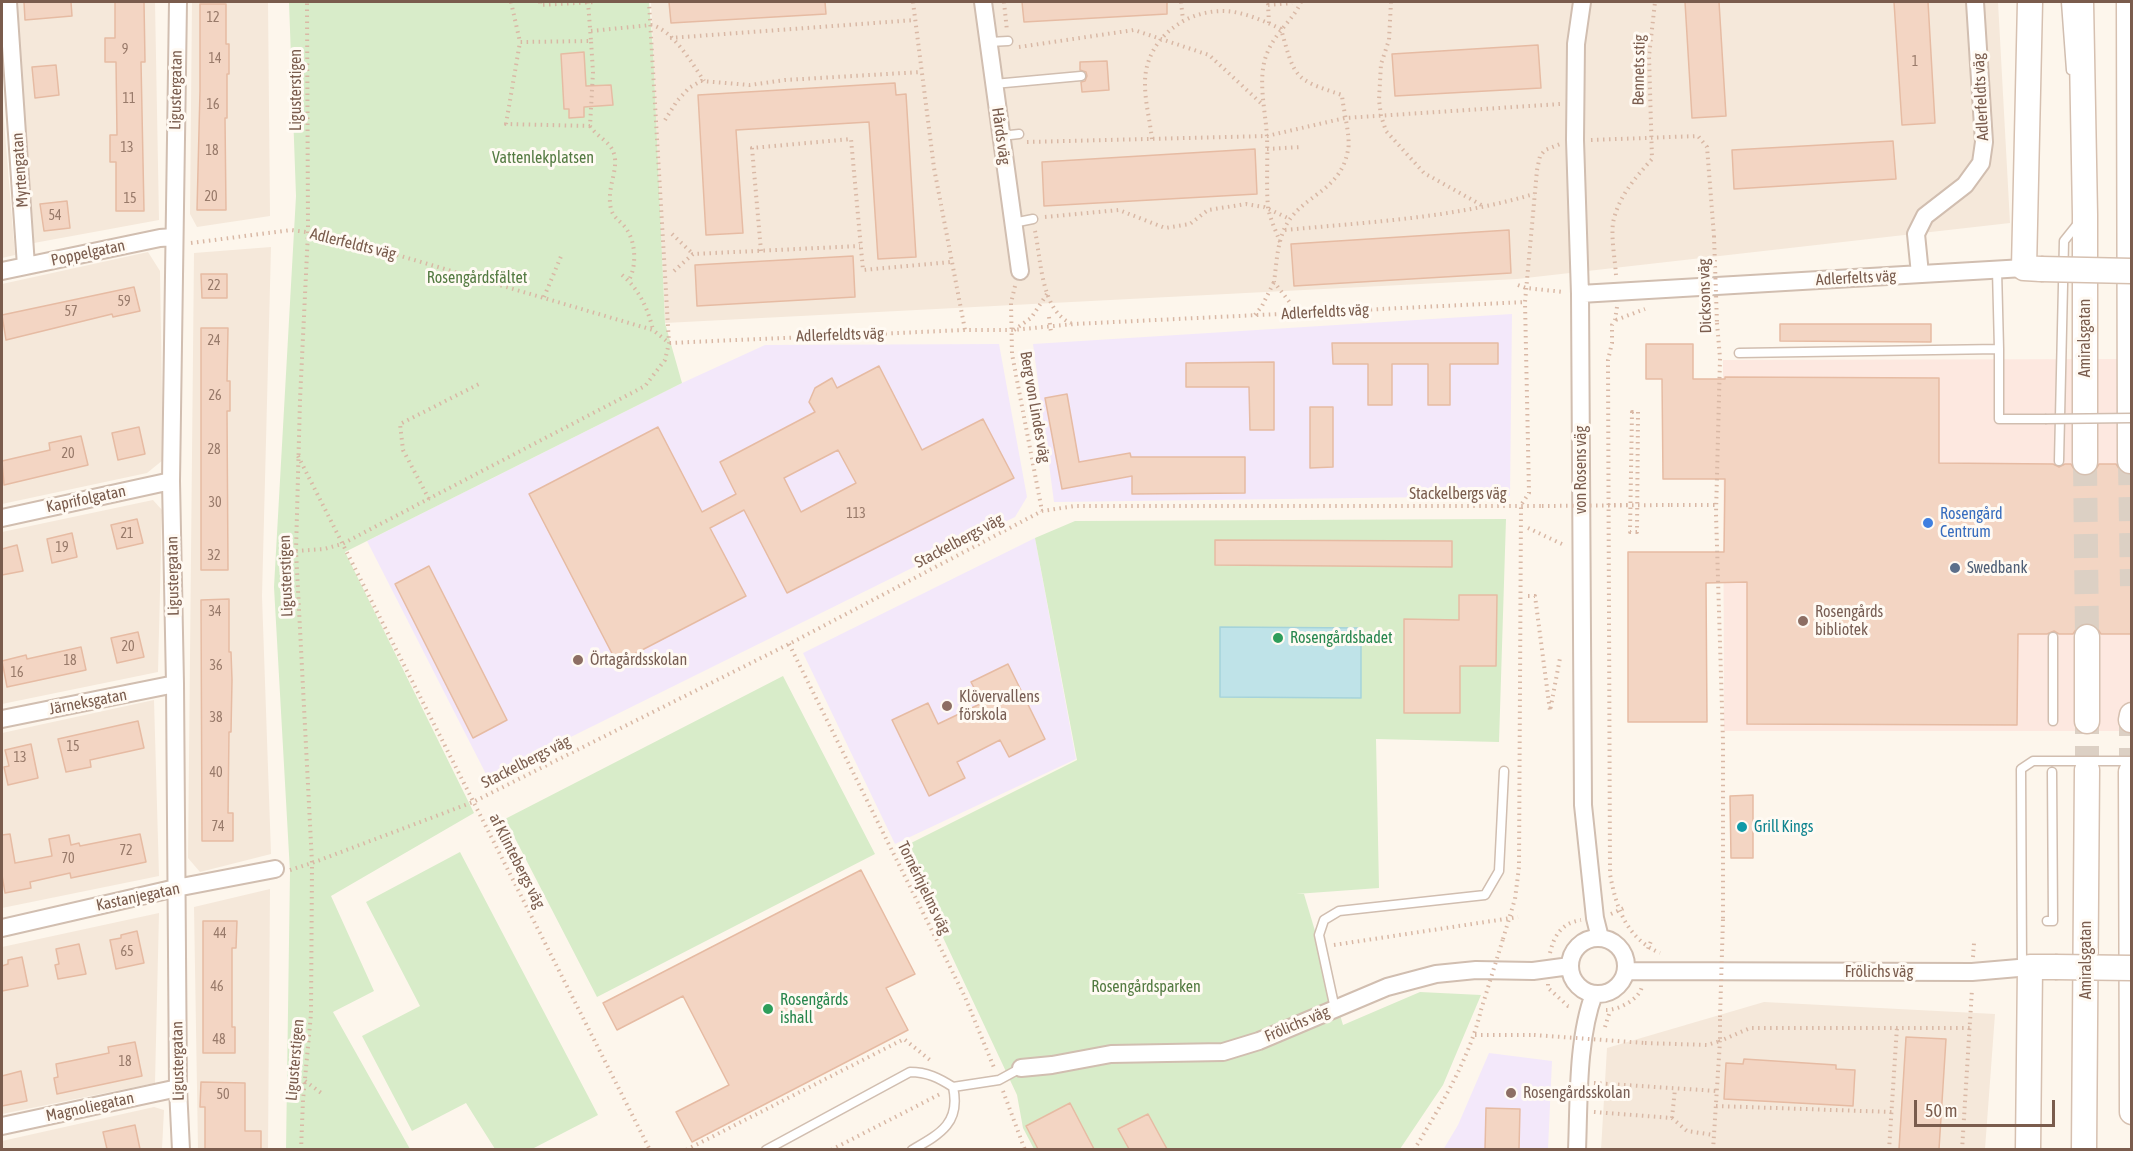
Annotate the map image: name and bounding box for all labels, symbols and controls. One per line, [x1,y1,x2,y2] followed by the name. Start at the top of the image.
[206,10,220,26] house number: 12
[1629,34,1649,106] street label: Bennets stig
[122,42,128,58] house number: 9
[286,49,306,131] street label: Ligusterstigen
[166,50,186,130] street label: Ligustergatan
[208,51,222,67] house number: 14
[1969,53,1993,141] street label: Adlerfeldts väg
[1912,54,1918,70] house number: 1
[122,91,136,107] house number: 11
[206,97,220,113] house number: 16
[987,106,1015,166] street label: Hårds väg
[8,132,32,208] street label: Myrtengatan
[120,140,134,156] house number: 13
[205,143,219,159] house number: 18
[492,148,594,168] park label: Vattenlekplatsen
[204,189,218,205] house number: 20
[123,191,137,207] house number: 15
[48,208,62,224] house number: 54
[308,224,398,264] street label: Adlerfeldts väg
[49,236,127,270] street label: Poppelgatan
[1694,258,1716,334] street label: Dicksons väg
[1815,266,1897,290] street label: Adlerfelts väg
[427,268,527,288] park label: Rosengårdsfältet
[207,278,221,294] house number: 22
[117,294,131,310] house number: 59
[2075,299,2095,377] street label: Amiralsgatan
[1281,300,1369,324] street label: Adlerfeldts väg
[64,304,78,320] house number: 57
[796,324,884,346] street label: Adlerfeldts väg
[207,333,221,349] house number: 24
[1016,350,1054,464] street label: Berg von Lindes väg
[208,388,222,404] house number: 26
[1571,426,1591,514] street label: von Rosens väg
[207,442,221,458] house number: 28
[61,446,75,462] house number: 20
[45,481,127,517] street label: Kaprifolgatan
[1409,484,1507,504] street label: Stackelbergs väg
[208,495,222,511] house number: 30
[1940,504,2002,542] place label: Rosengård Centrum
[846,506,866,522] house number: 113
[911,510,1007,572] street label: Stackelbergs väg
[1921,516,1935,530] marker: Rosengård Centrum
[120,526,134,542] house number: 21
[275,535,297,617] street label: Ligusterstigen
[163,536,183,616] street label: Ligustergatan
[55,540,69,556] house number: 19
[207,548,221,564] house number: 32
[1967,558,2028,578] place label: Swedbank
[1948,561,1962,575] marker: Swedbank
[1815,602,1883,640] place label: Rosengårds bibliotek
[208,604,222,620] house number: 34
[1796,614,1810,628] marker: Rosengårds bibliotek
[1290,628,1393,648] place label: Rosengårdsbadet
[1271,631,1285,645] marker: Rosengårdsbadet
[121,639,135,655] house number: 20
[590,650,687,670] place label: Örtagårdsskolan
[63,653,77,669] house number: 18
[571,653,585,667] marker: Örtagårdsskolan
[209,658,223,674] house number: 36
[10,665,24,681] house number: 16
[47,685,129,719] street label: Järneksgatan
[959,687,1040,725] place label: Klövervallens förskola
[940,699,954,713] marker: Klövervallens förskola
[209,710,223,726] house number: 38
[478,731,574,793] street label: Stackelbergs väg
[66,739,80,755] house number: 15
[13,750,27,766] house number: 13
[209,765,223,781] house number: 40
[485,810,549,912] street label: af Klintebergs väg
[1754,817,1813,837] place label: Grill Kings
[211,819,225,835] house number: 74
[1735,820,1749,834] marker: Grill Kings
[893,838,955,938] street label: Tornérhjelms väg
[119,843,133,859] house number: 72
[61,851,75,867] house number: 70
[94,879,182,915] street label: Kastanjegatan
[2076,921,2096,999] street label: Amiralsgatan
[213,926,227,942] house number: 44
[120,944,134,960] house number: 65
[1845,962,1913,982] street label: Frölichs väg
[1091,977,1201,997] park label: Rosengårdsparken
[210,979,224,995] house number: 46
[780,990,848,1028] place label: Rosengårds ishall
[761,1002,775,1016] marker: Rosengårds ishall
[1262,1002,1332,1046] street label: Frölichs väg
[282,1018,308,1102] street label: Ligusterstigen
[168,1021,188,1101] street label: Ligustergatan
[212,1032,226,1048] house number: 48
[118,1054,132,1070] house number: 18
[1523,1083,1630,1103] place label: Rosengårdsskolan
[1504,1086,1518,1100] marker: Rosengårdsskolan
[216,1087,230,1103] house number: 50
[44,1088,136,1126] street label: Magnoliegatan
[1917,1088,2058,1126] scale bar
[1925,1100,1957,1121] text: 50 m

